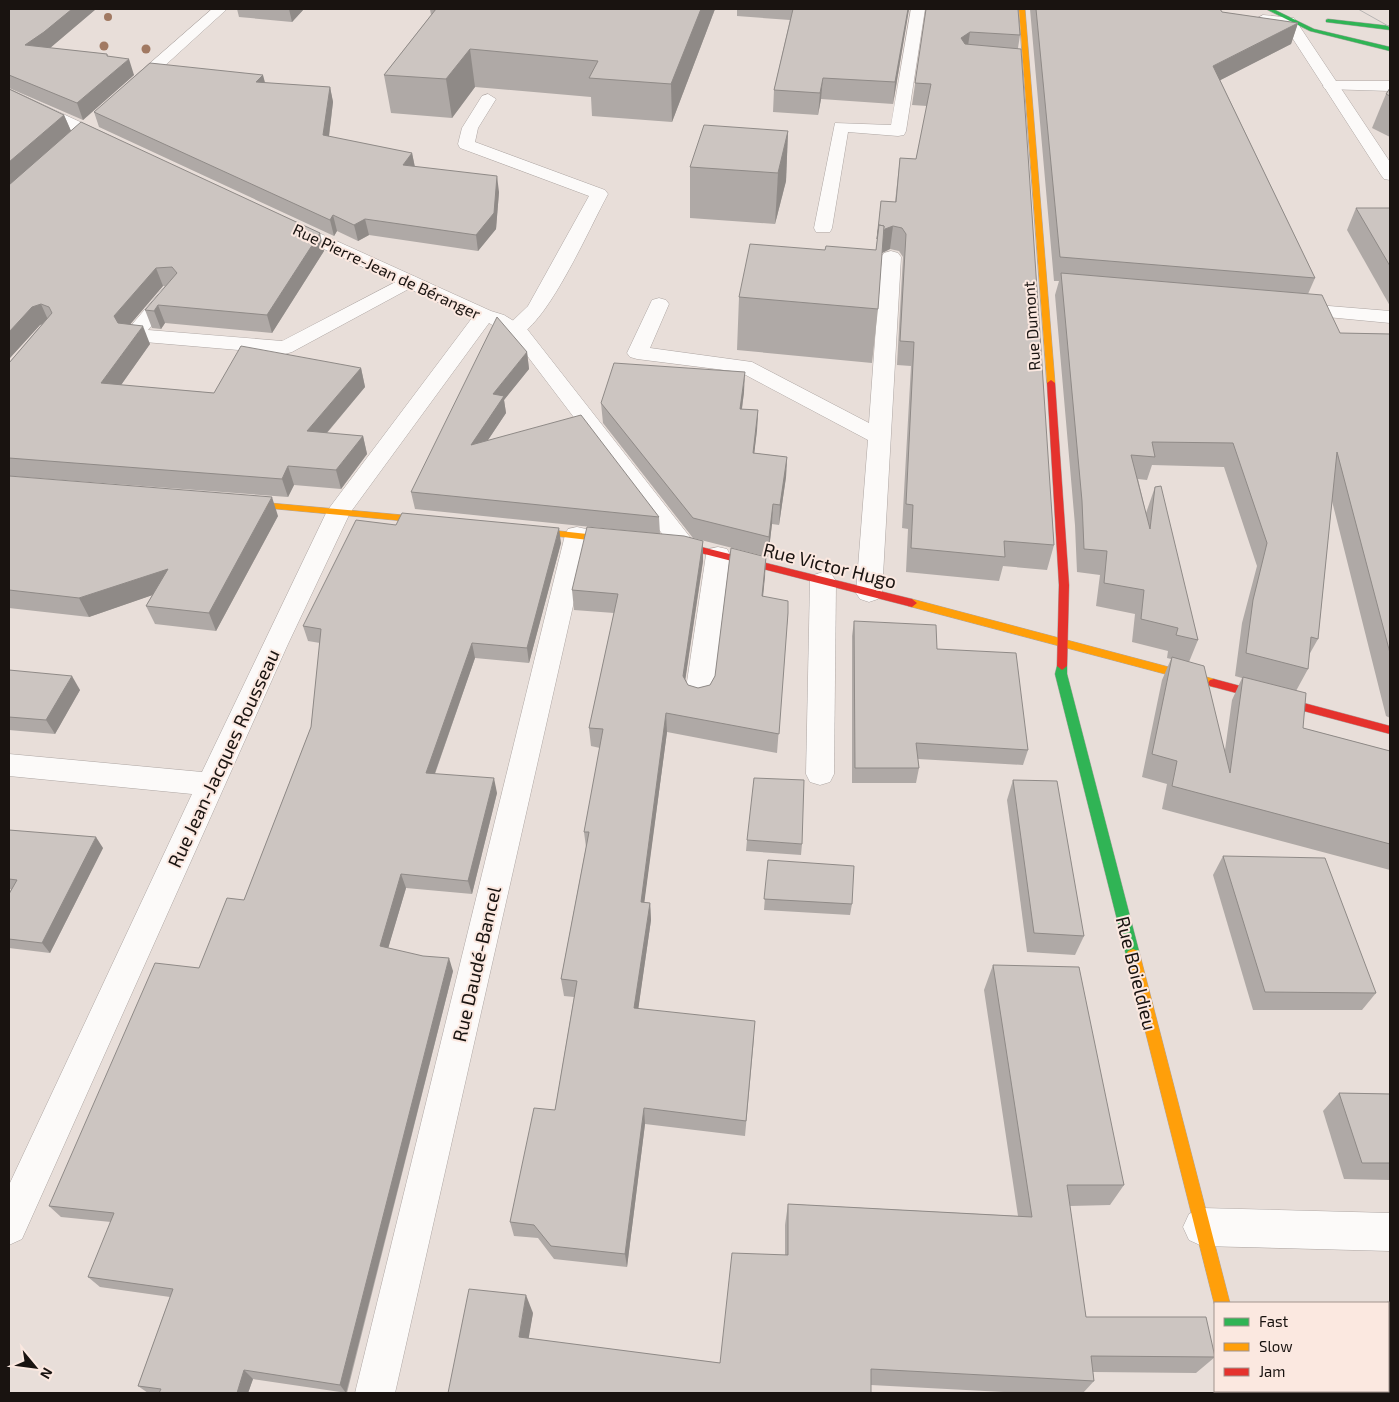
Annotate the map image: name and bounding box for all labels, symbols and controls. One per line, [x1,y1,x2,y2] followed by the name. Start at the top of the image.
[290,219,484,323] street label: Rue Pierre-Jean de Béranger
[1018,281,1044,371] street label: Rue Dumont
[761,537,899,593] street label: Rue Victor Hugo
[162,645,284,871] street label: Rue Jean-Jacques Rousseau
[447,884,505,1044] street label: Rue Daudé-Bancel
[1112,914,1162,1032] street label: Rue Boieldieu
[1214,1302,1389,1392] legend
[1259,1312,1289,1330] text: Fast
[1259,1337,1293,1355] text: Slow
[10,1342,60,1392] north arrow
[1259,1362,1285,1380] text: Jam
[37,1365,57,1382] text: N

